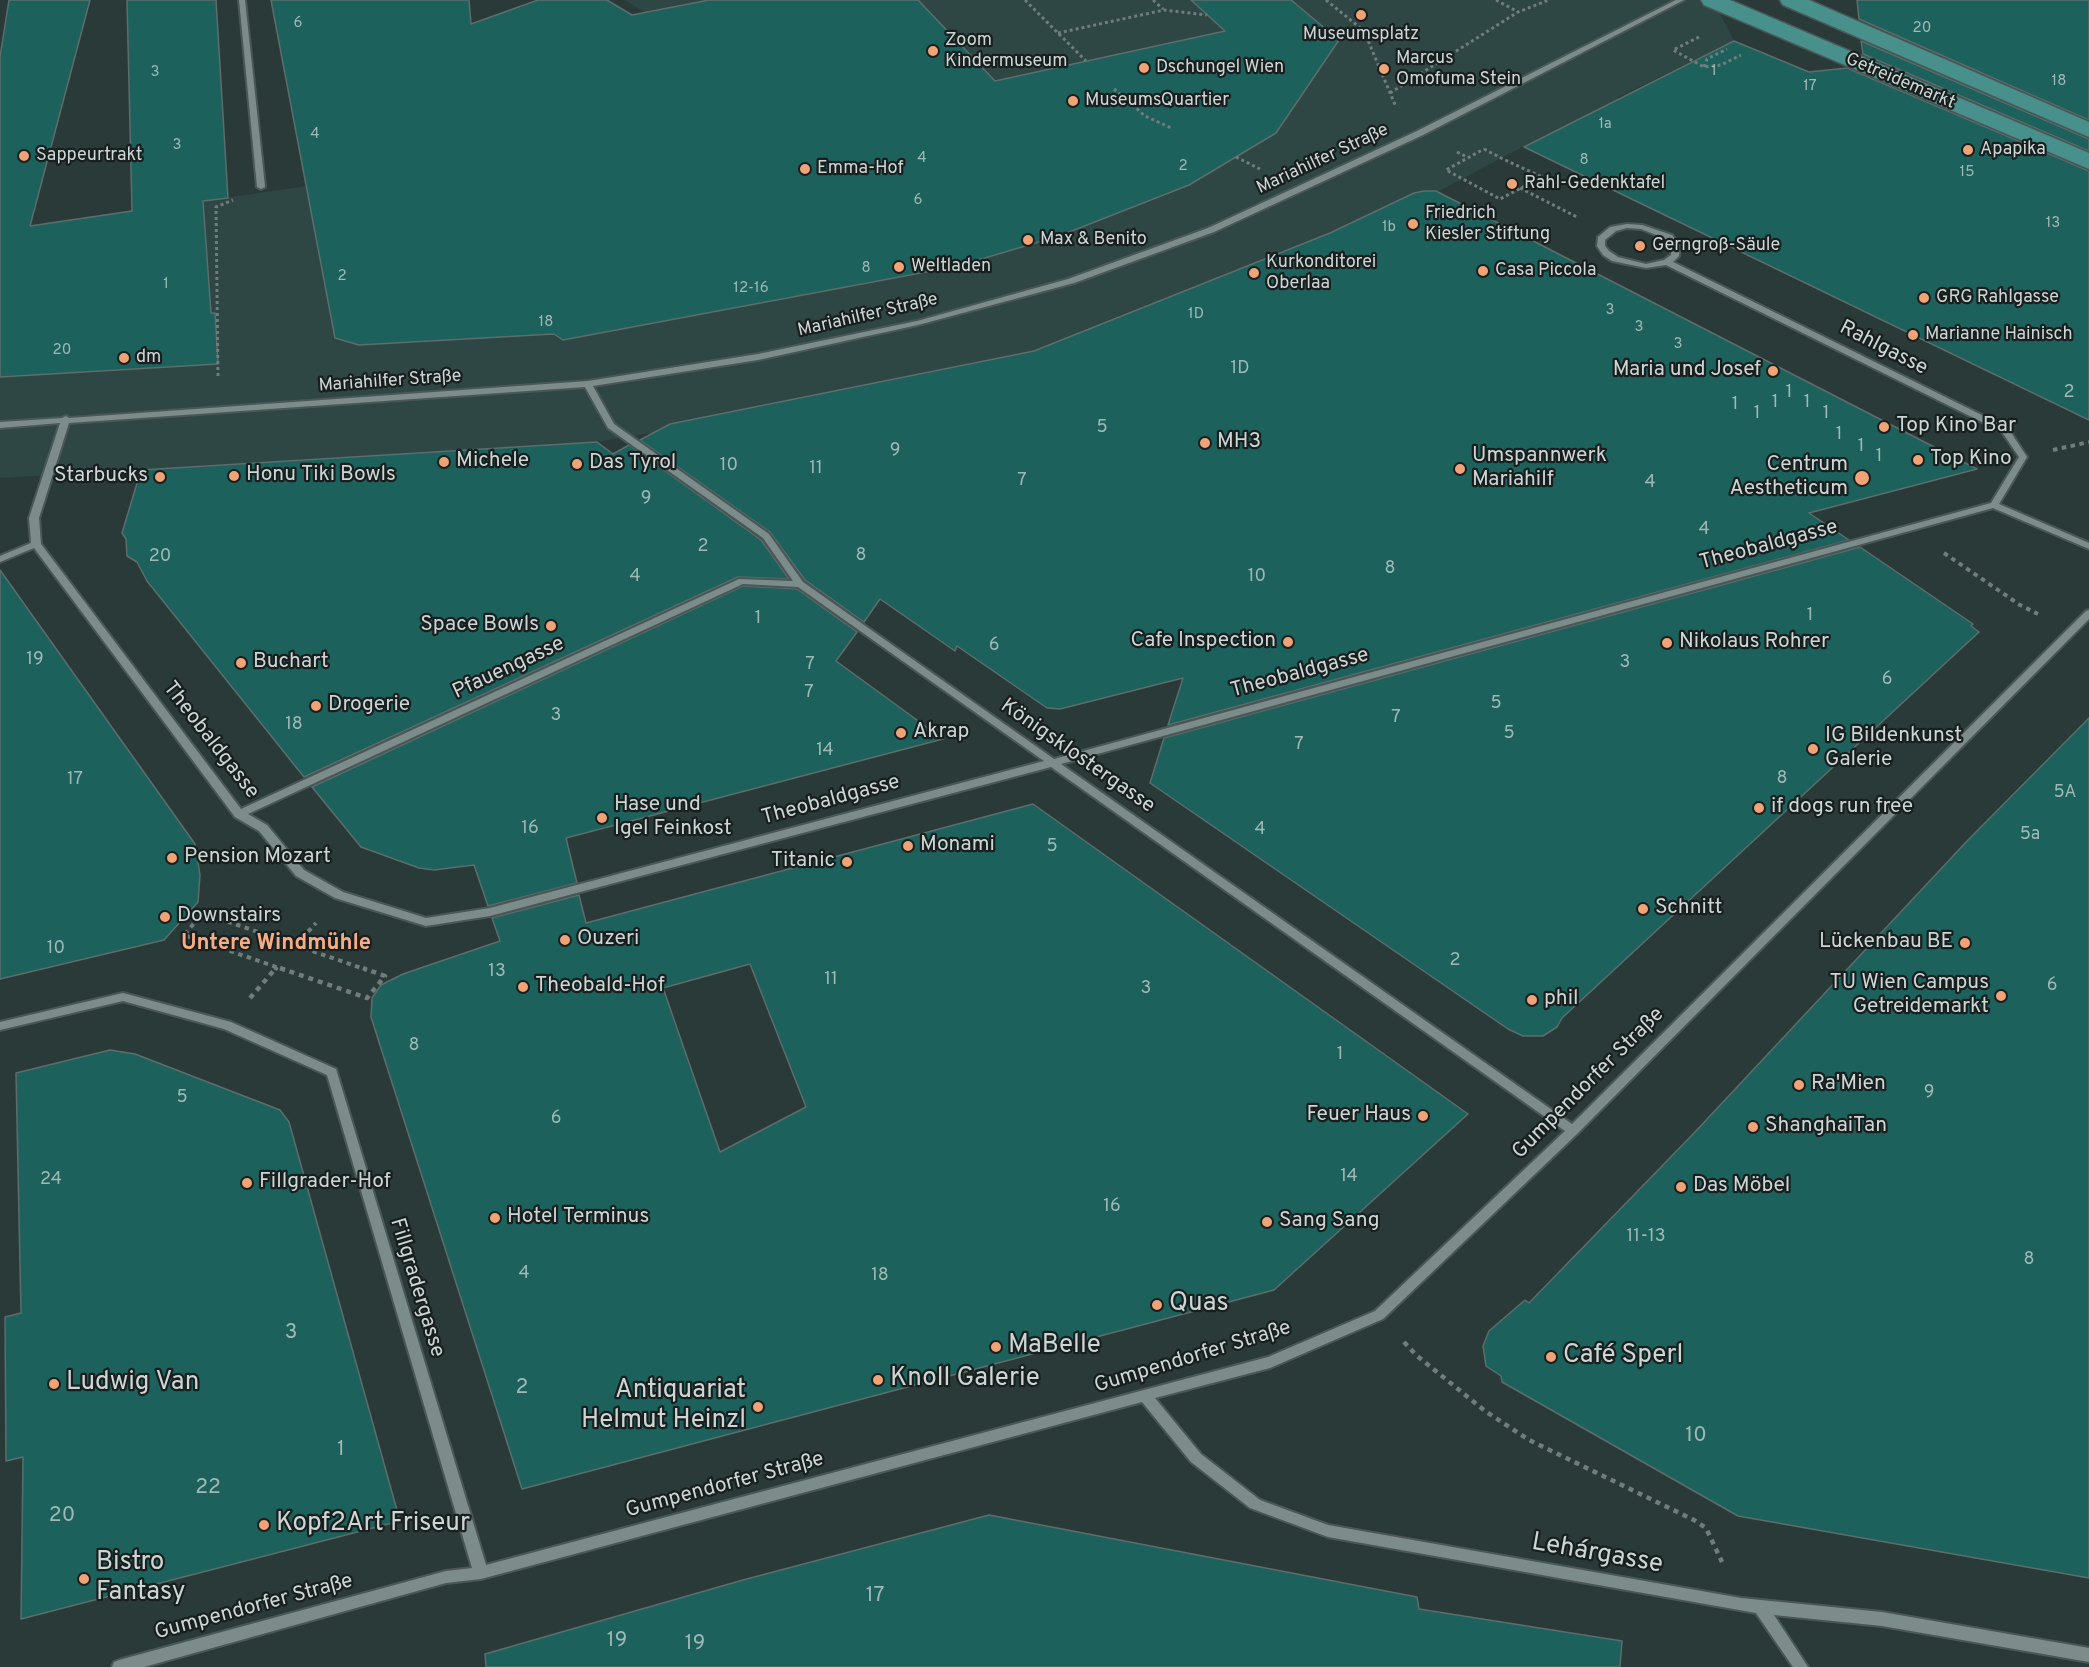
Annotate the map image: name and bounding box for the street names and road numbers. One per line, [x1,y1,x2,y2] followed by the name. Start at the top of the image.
[1842,49,1958,115] street label: Getreidemarkt
[1254,120,1392,200] street label: Mariahilfer Straße
[796,289,940,343] street label: Mariahilfer Straße
[1835,316,1931,382] street label: Rahlgasse
[318,366,462,398] street label: Mariahilfer Straße
[1697,515,1841,577] street label: Theobaldgasse
[449,632,569,706] street label: Pfauengasse
[1228,643,1372,705] street label: Theobaldgasse
[156,677,264,805] street label: Theobaldgasse
[995,694,1159,820] street label: Königsklostergasse
[759,770,903,832] street label: Theobaldgasse
[1508,1003,1670,1165] street label: Gumpendorfer Straße
[383,1215,449,1361] street label: Fillgradergasse
[1092,1316,1294,1400] street label: Gumpendorfer Straße
[623,1447,827,1525] street label: Gumpendorfer Straße
[1529,1528,1665,1582] street label: Lehárgasse
[152,1569,356,1647] street label: Gumpendorfer Straße

